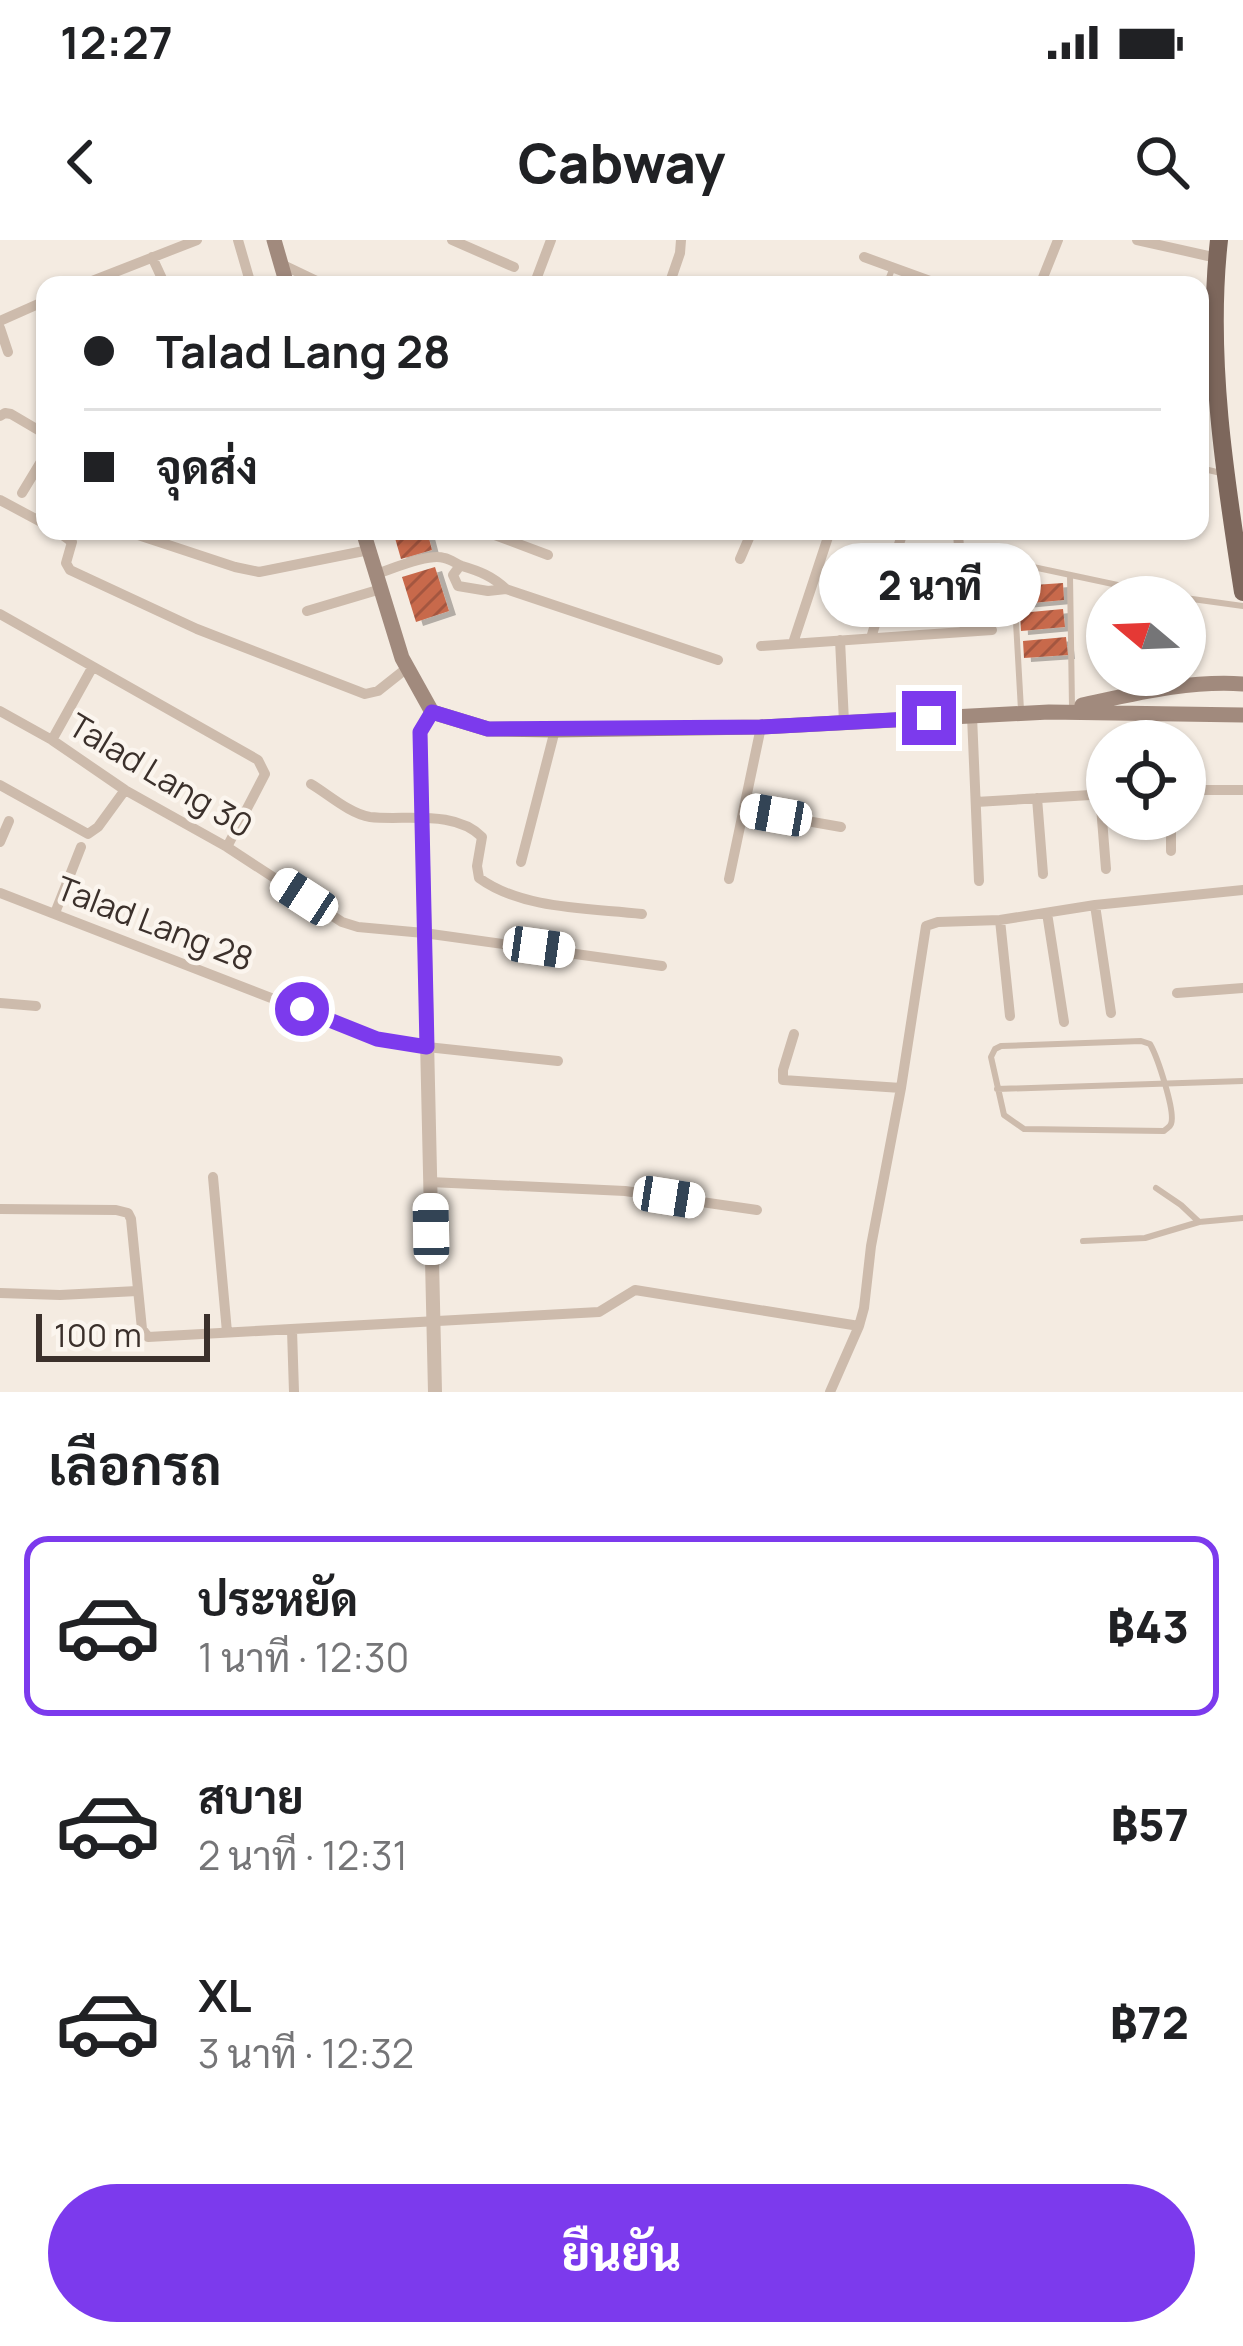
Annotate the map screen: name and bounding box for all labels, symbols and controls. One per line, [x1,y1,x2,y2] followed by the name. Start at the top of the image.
[60,11,173,73] text: 12:27
[518,125,725,199] text: Cabway
[48,129,114,195] icon: back
[1129,129,1195,195] icon: search
[156,320,451,382] text: Talad Lang 28
[156,436,258,498] text: จุดส่ง
[818,544,1040,628] callout: 2 นาที
[878,558,982,612] text: 2 นาที
[1086,576,1206,696] north arrow
[1086,576,1206,840] map controls
[902,691,956,745] route end
[61,702,261,848] street label: Talad Lang 30
[1086,720,1206,840] button: locate
[737,791,815,839] car
[264,862,344,932] car
[50,865,260,981] street label: Talad Lang 28
[501,924,577,970] car
[275,982,329,1036] route start
[631,1174,707,1220] car
[412,1193,450,1265] car
[36,1308,210,1361] scale bar
[54,1312,142,1357] text: 100 m
[48,1427,222,1501] text: เลือกรถ
[198,1568,358,1630] text: ประหยัด
[54,1572,162,1680] icon: car
[1107,1595,1189,1657] text: ฿43
[198,1630,409,1684] text: 1 นาที · 12:30
[198,1766,304,1828] text: สบาย
[54,1770,162,1878] icon: car
[1111,1793,1189,1855] text: ฿57
[198,1828,408,1882] text: 2 นาที · 12:31
[198,1964,252,2026] text: XL
[54,1968,162,2076] icon: car
[1110,1991,1189,2053] text: ฿72
[198,2026,414,2080] text: 3 นาที · 12:32
[48,2184,1195,2322] button: ยืนยัน

